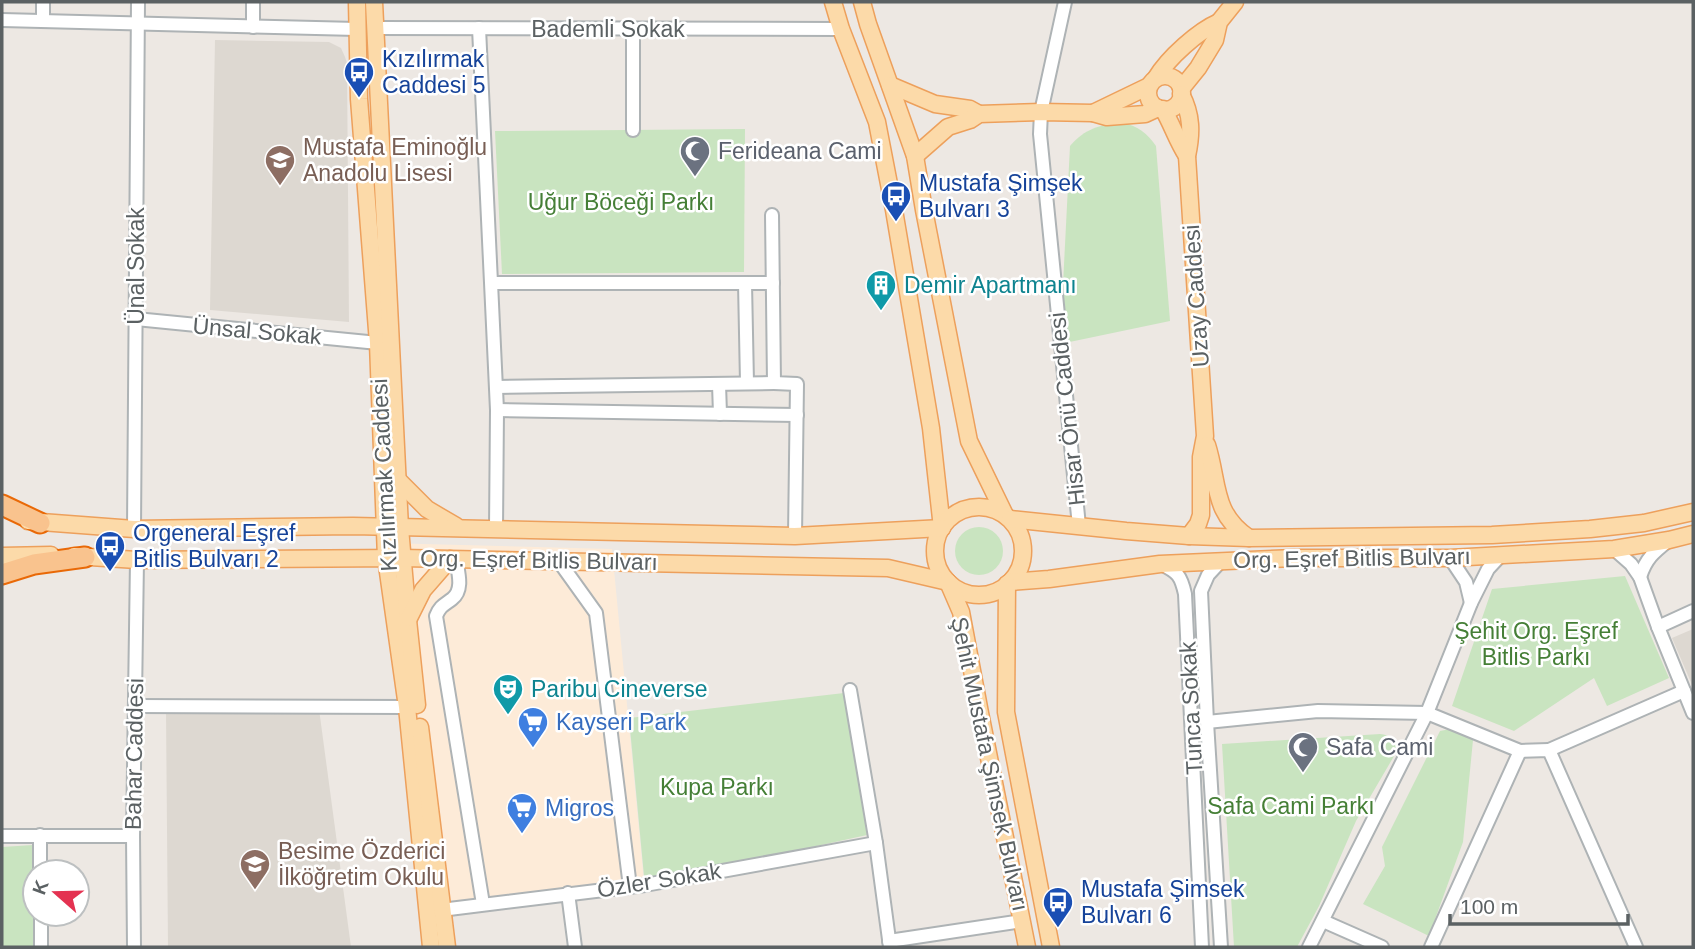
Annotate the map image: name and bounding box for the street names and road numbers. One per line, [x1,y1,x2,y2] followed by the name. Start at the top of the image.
[531,16,685,42] street label: Bademli Sokak
[123,207,149,325] street label: Ünal Sokak
[1178,224,1214,368] street label: Uzay Caddesi
[1044,311,1090,507] street label: Hisar Önü Caddesi
[192,312,323,350] street label: Ünsal Sokak
[366,378,402,572] street label: Kızılırmak Caddesi
[1233,543,1471,573] street label: Org. Eşref Bitlis Bulvarı
[420,545,658,575] street label: Org. Eşref Bitlis Bulvarı
[946,614,1034,914] street label: Şehit Mustafa Şimsek Bulvarı
[1175,640,1207,775] street label: Tunca Sokak
[120,678,148,830] street label: Bahar Caddesi
[595,857,723,903] street label: Özler Sokak

